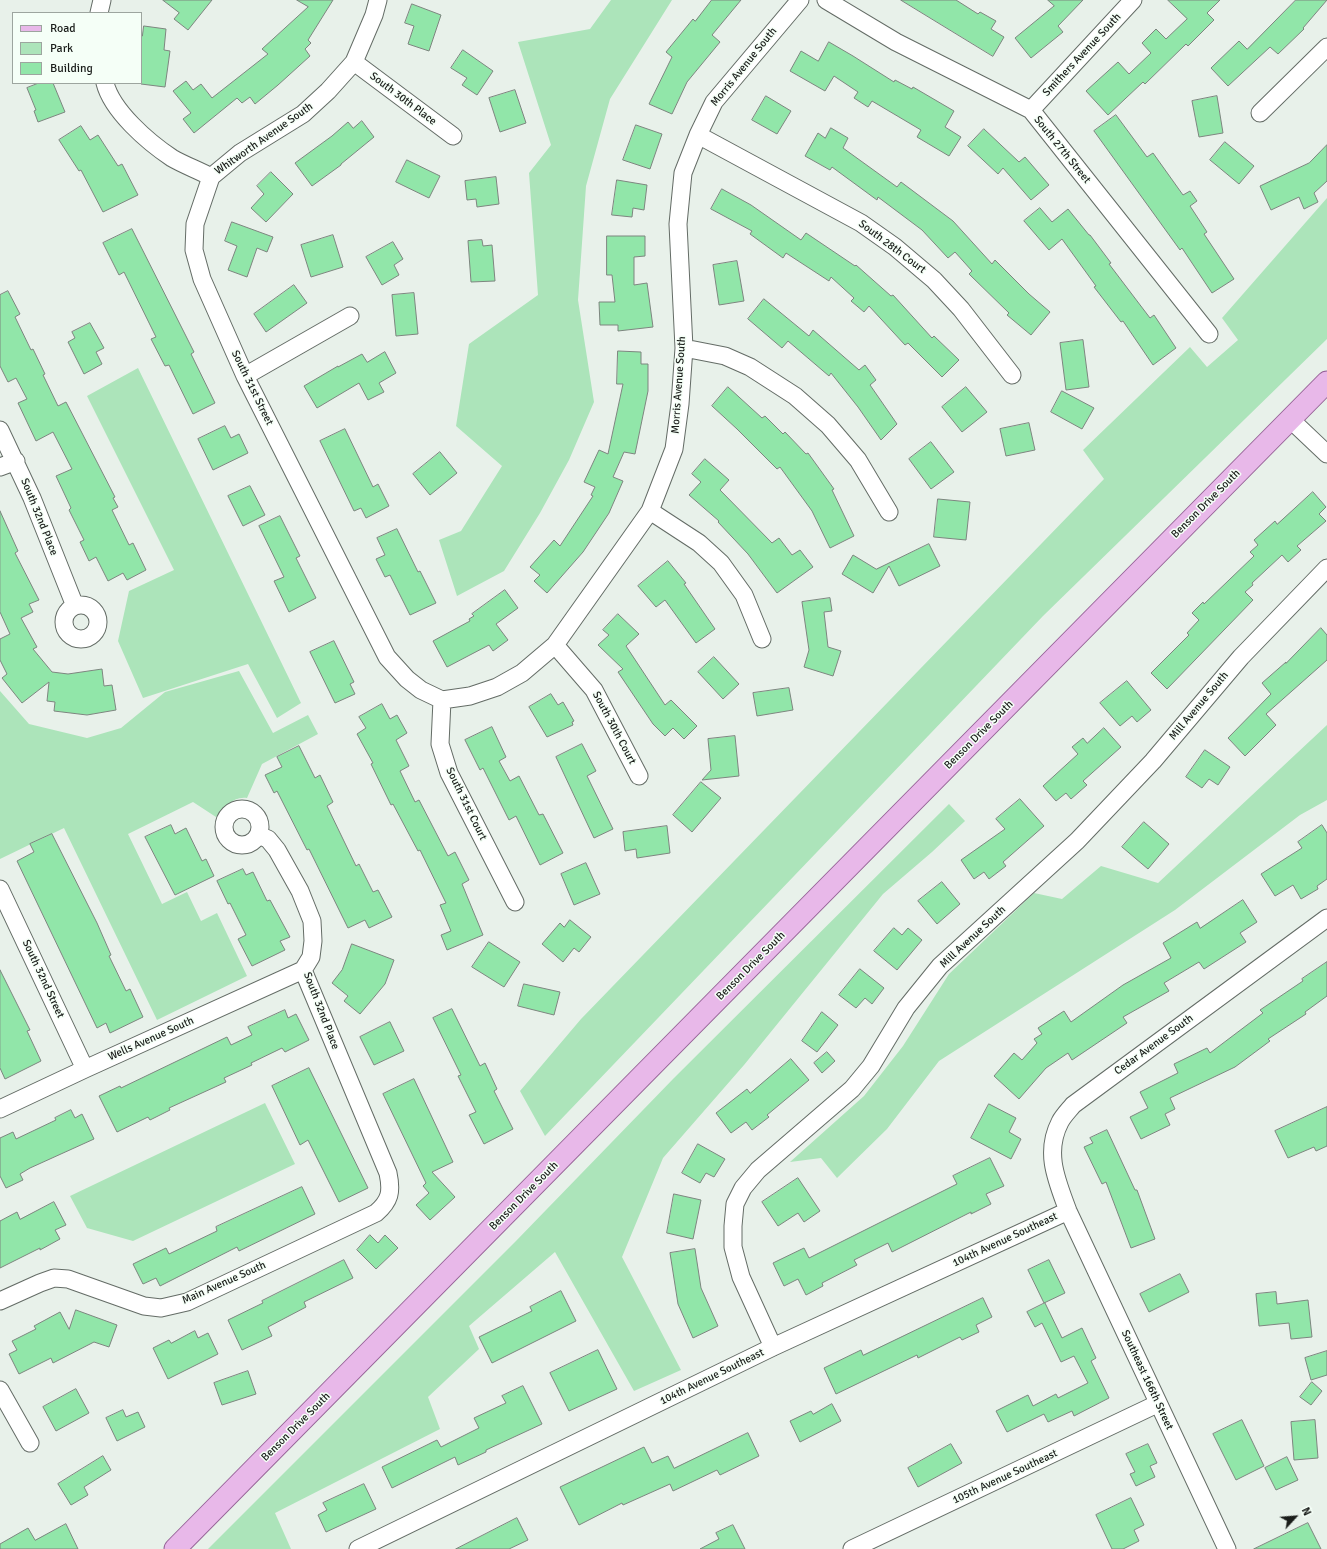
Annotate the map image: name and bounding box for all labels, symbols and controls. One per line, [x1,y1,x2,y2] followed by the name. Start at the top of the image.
[1040,11,1124,99] street label: Smithers Avenue South
[12,12,142,84] legend
[50,21,76,36] text: Road
[708,25,780,109] street label: Morris Avenue South
[50,41,73,56] text: Park
[50,61,93,76] text: Building
[367,70,439,128] street label: South 30th Place
[212,100,316,178] street label: Whitworth Avenue South
[1031,114,1093,186] street label: South 27th Street
[856,217,928,277] street label: South 28th Court
[669,336,689,434] street label: Morris Avenue South
[228,348,276,428] street label: South 31st Street
[1169,467,1243,541] street label: Benson Drive South
[18,477,60,557] street label: South 32nd Place
[1167,669,1231,743] street label: Mill Avenue South
[589,689,639,767] street label: South 30th Court
[942,698,1016,772] street label: Benson Drive South
[443,765,489,843] street label: South 31st Court
[937,903,1009,971] street label: Mill Avenue South
[714,929,788,1003] street label: Benson Drive South
[19,938,67,1020] street label: South 32nd Street
[300,970,342,1052] street label: South 32nd Place
[1112,1012,1196,1078] street label: Cedar Avenue South
[106,1014,196,1064] street label: Wells Avenue South
[487,1159,561,1233] street label: Benson Drive South
[950,1210,1060,1270] street label: 104th Avenue Southeast
[180,1259,268,1307] street label: Main Avenue South
[1118,1328,1176,1432] street label: Southeast 166th Street
[658,1346,766,1408] street label: 104th Avenue Southeast
[259,1390,333,1464] street label: Benson Drive South
[950,1447,1060,1507] street label: 105th Avenue Southeast
[1275,1497,1315,1537] north arrow
[1299,1505,1314,1518] text: N

